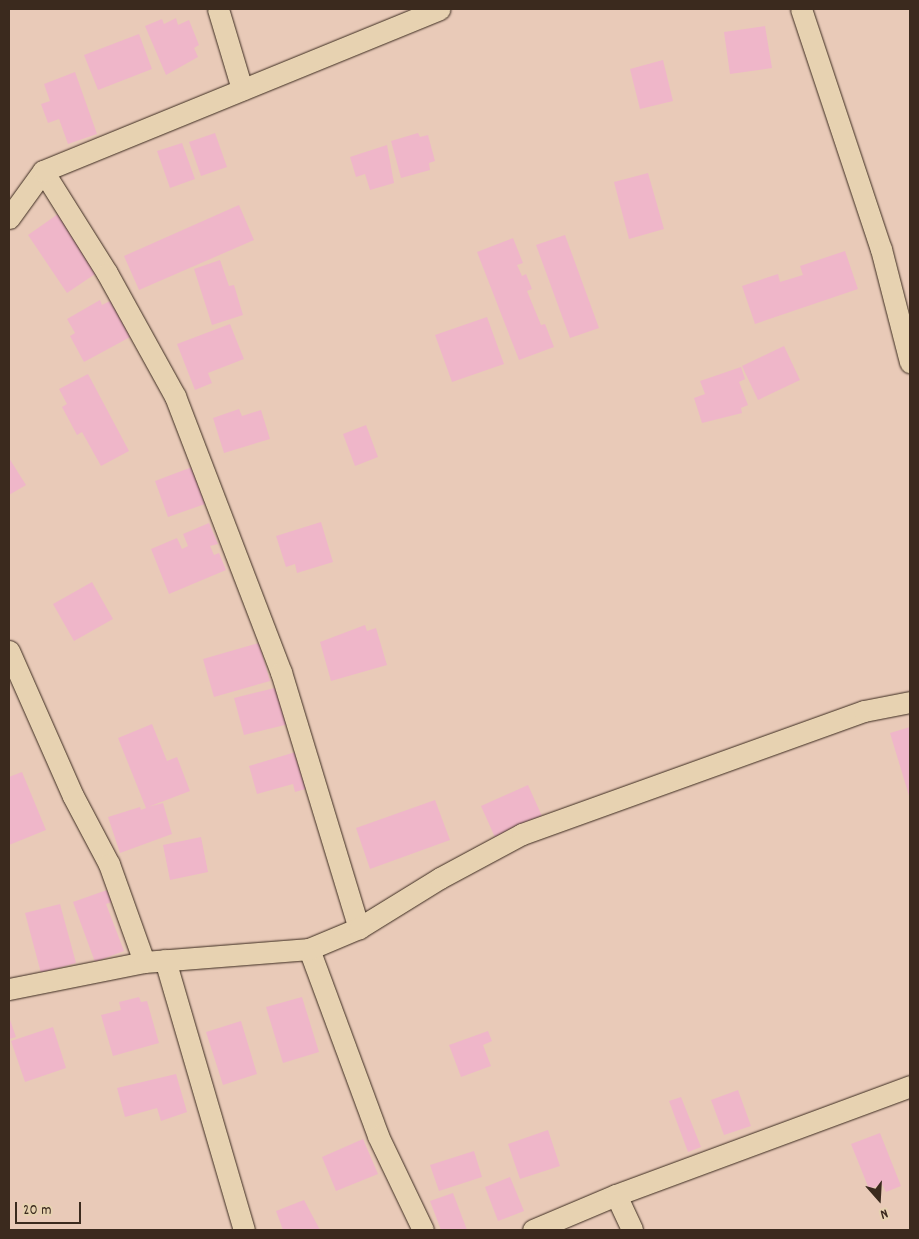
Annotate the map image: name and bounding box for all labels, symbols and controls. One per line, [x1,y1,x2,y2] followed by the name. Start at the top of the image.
[854,1174,904,1224] north arrow
[18,1192,84,1224] scale bar
[23,1200,51,1222] text: 20 m
[877,1203,890,1224] text: N

